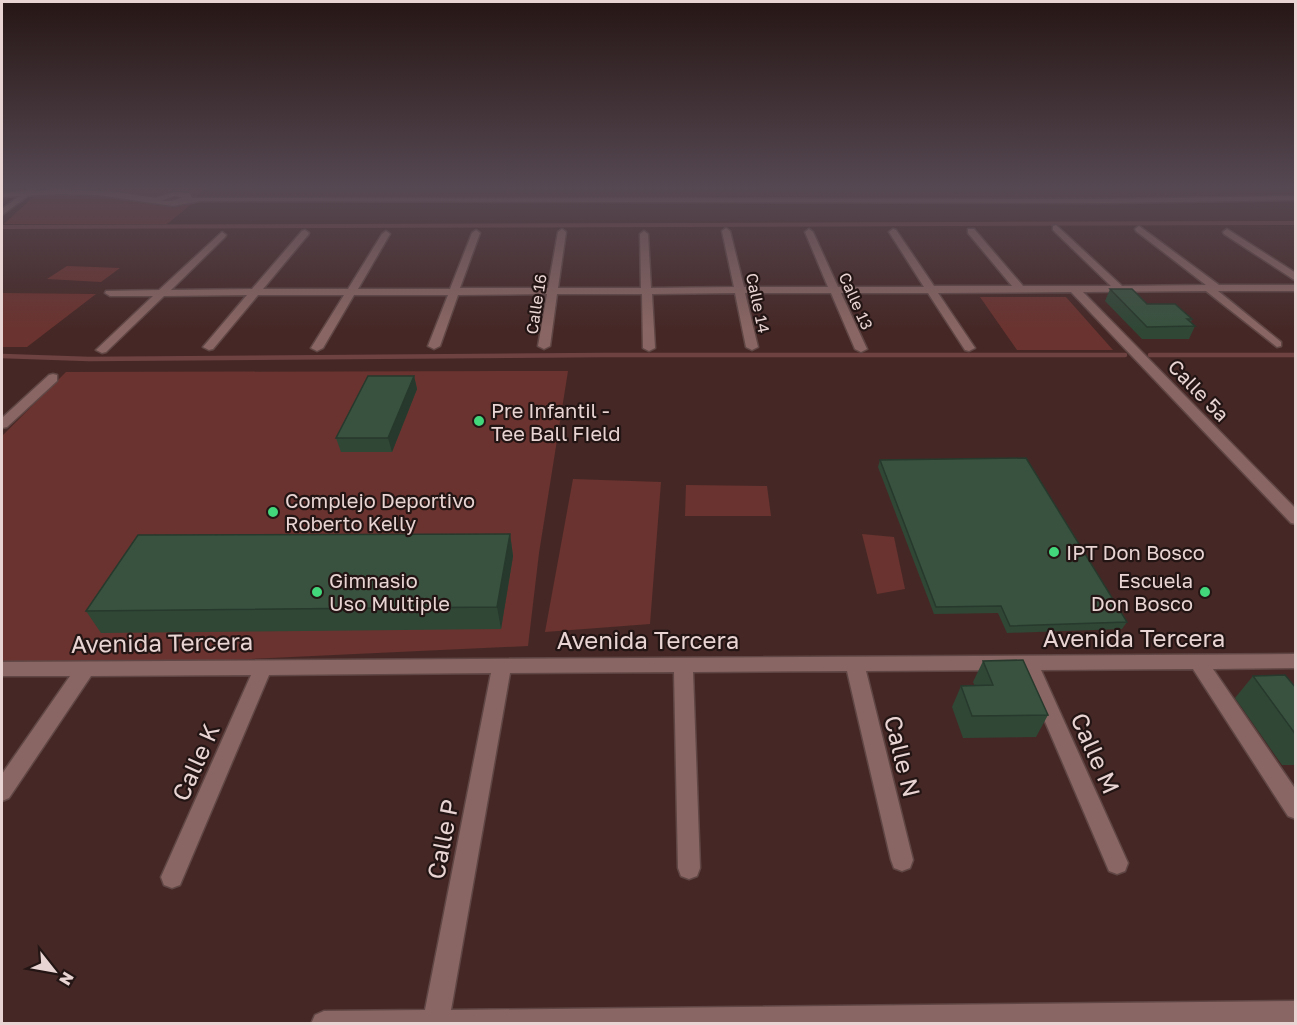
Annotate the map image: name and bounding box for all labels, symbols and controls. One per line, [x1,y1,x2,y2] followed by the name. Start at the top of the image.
[835,269,877,333] street label: Calle 13
[742,271,774,335] street label: Calle 14
[521,272,551,336] street label: Calle 16
[1164,354,1234,426] street label: Calle 5a
[491,398,621,445] place label: Pre Infantil - Tee Ball FIeld
[472,414,486,428] marker: Pre Infantil - Tee Ball FIeld
[285,488,475,535] place label: Complejo Deportivo Roberto Kelly
[266,505,280,519] marker: Complejo Deportivo Roberto Kelly
[1066,540,1205,564] place label: IPT Don Bosco
[1047,545,1061,559] marker: IPT Don Bosco
[329,568,450,615] place label: Gimnasio Uso Multiple
[1091,568,1193,615] place label: Escuela Don Bosco
[310,585,324,599] marker: Gimnasio Uso Multiple
[1198,585,1212,599] marker: Escuela Don Bosco
[1043,623,1225,652] street label: Avenida Tercera
[557,625,739,654] street label: Avenida Tercera
[71,626,253,658] street label: Avenida Tercera
[1065,708,1127,798] street label: Calle M
[879,712,927,800] street label: Calle N
[165,719,225,805] street label: Calle K
[420,797,464,881] street label: Calle P
[24,941,84,1001] north arrow
[55,968,79,989] text: N

